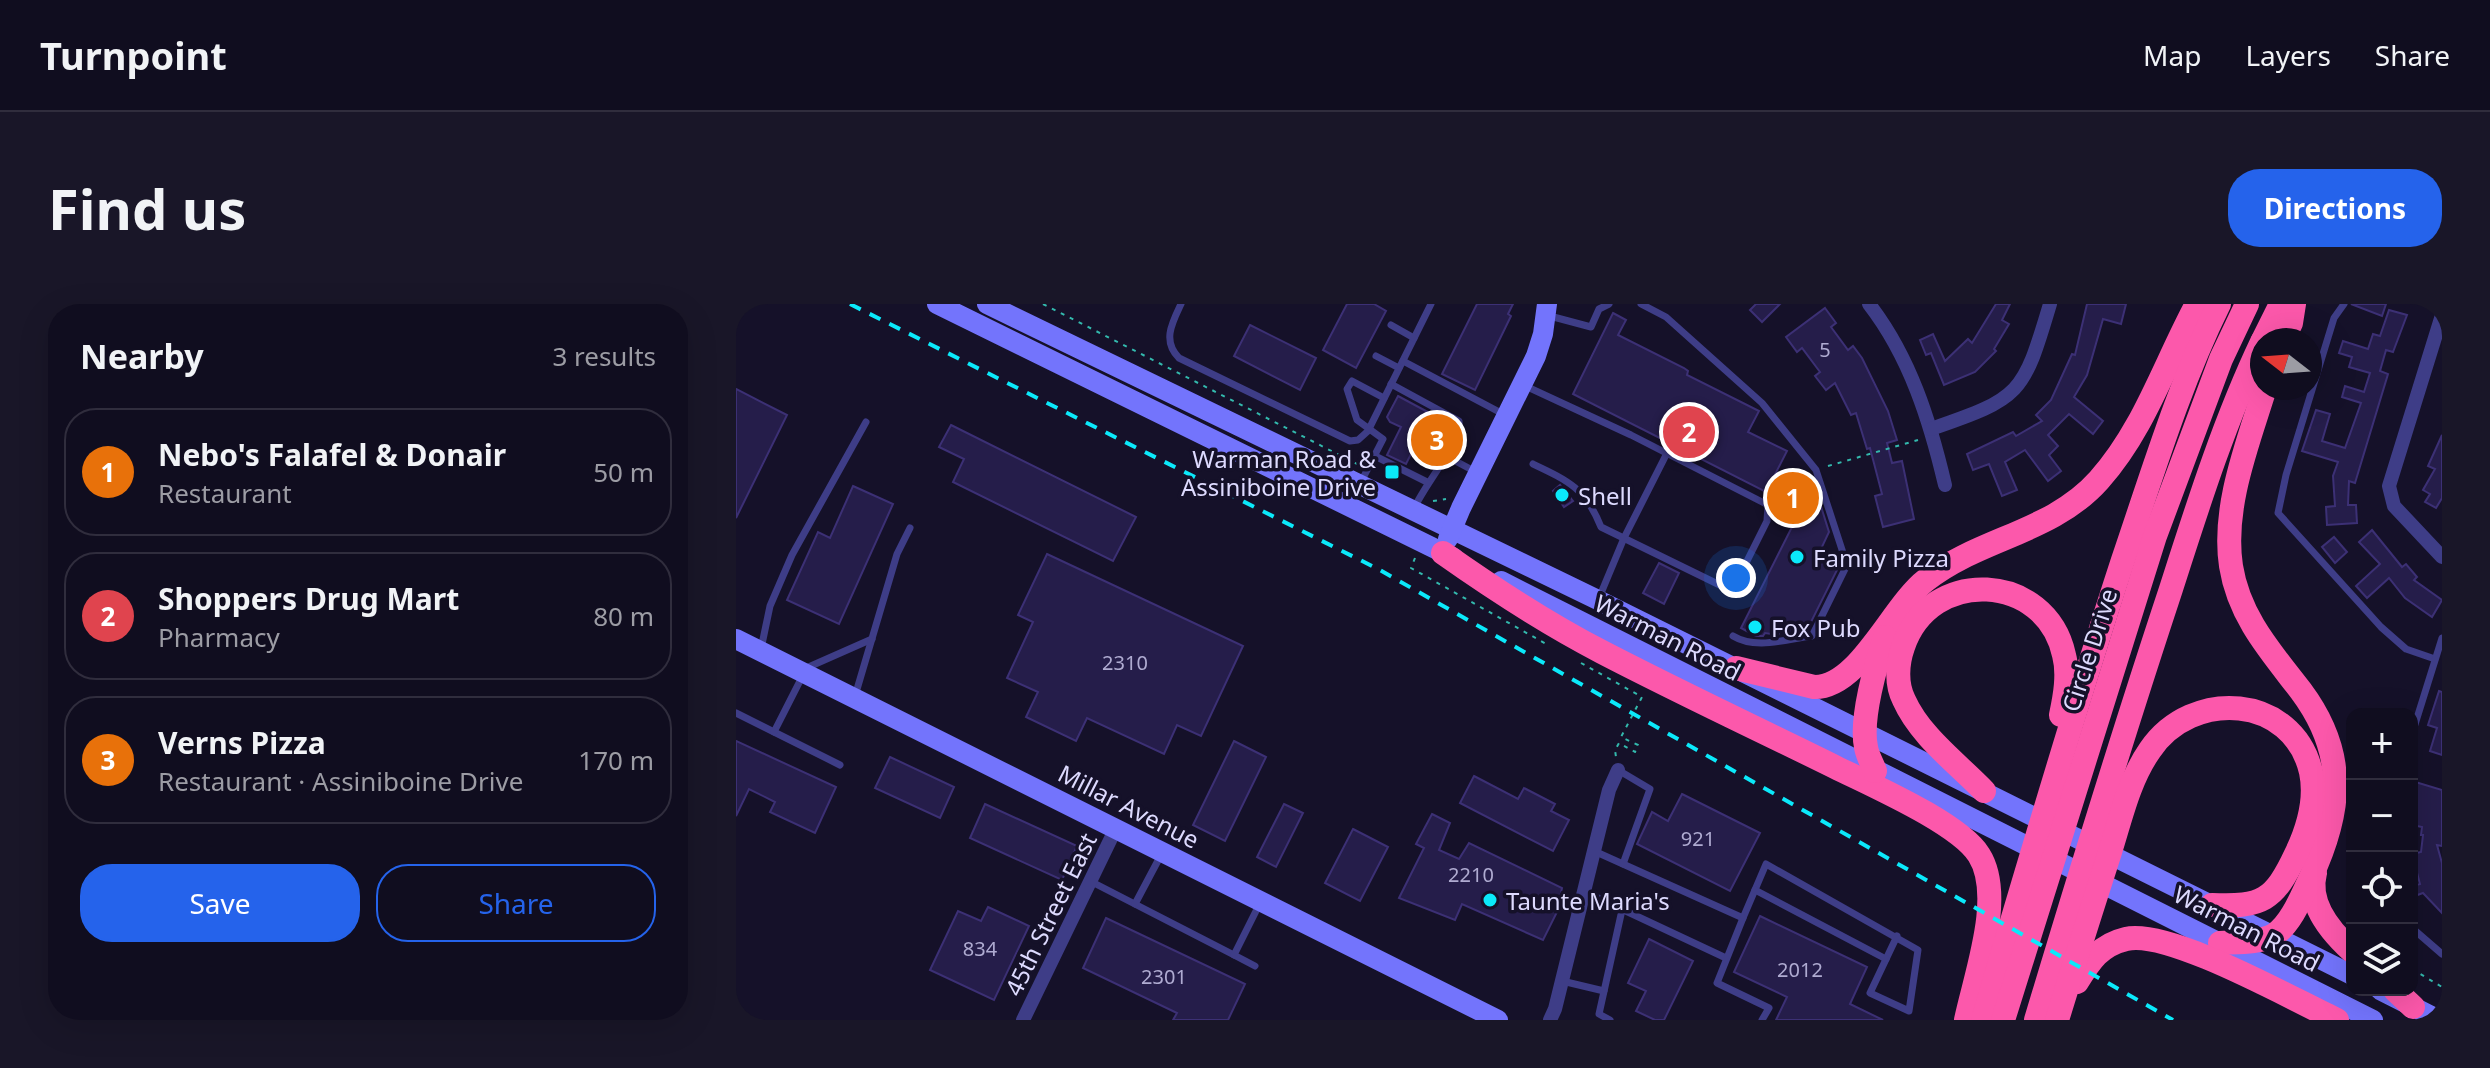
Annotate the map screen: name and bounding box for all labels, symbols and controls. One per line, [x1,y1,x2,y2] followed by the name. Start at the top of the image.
[40,29,227,81] text: Turnpoint
[2143,36,2201,74] text: Map
[2245,36,2331,74] text: Layers
[2375,36,2450,74] text: Share
[2228,169,2442,247] button: Directions
[48,170,246,246] text: Find us
[2250,328,2322,400] north arrow
[80,333,204,379] text: Nearby
[1819,336,1831,363] house number: 5
[552,338,656,374] text: 3 results
[1663,402,1715,462] pin: 2
[1411,410,1463,470] pin: 3
[158,434,506,475] text: Nebo's Falafel & Donair
[1181,442,1376,503] place label: Warman Road & Assiniboine Drive
[101,454,115,490] text: 1
[593,454,654,490] text: 50 m
[1383,463,1401,481] marker: Warman Road & Assiniboine Drive
[1767,468,1819,528] pin: 1
[158,475,292,511] text: Restaurant
[1578,479,1632,512] place label: Shell
[1553,486,1571,504] marker: Shell
[1813,541,1949,574] place label: Family Pizza
[1788,548,1806,566] marker: Family Pizza
[1716,558,1756,598] your location
[158,578,459,619] text: Shoppers Drug Mart
[2054,584,2124,716] street label: Circle Drive
[1589,586,1747,688] street label: Warman Road
[101,598,115,634] text: 2
[593,598,654,634] text: 80 m
[1771,611,1861,644] place label: Fox Pub
[1746,618,1764,636] marker: Fox Pub
[158,619,280,655] text: Pharmacy
[1102,649,1148,676] house number: 2310
[2346,708,2418,996] map controls
[2346,708,2418,780] button: +
[158,722,326,763] text: Verns Pizza
[101,742,115,778] text: 3
[578,742,654,778] text: 170 m
[1053,756,1205,856] street label: Millar Avenue
[158,763,523,799] text: Restaurant · Assiniboine Drive
[2346,780,2418,852] button: −
[1681,825,1715,852] house number: 921
[996,827,1104,1001] street label: 45th Street East
[2346,852,2418,924] button: locate
[1448,861,1494,888] house number: 2210
[80,864,360,942] button: Save
[376,864,656,942] button: Share
[2168,877,2326,979] street label: Warman Road
[1506,884,1670,917] place label: Taunte Maria's
[1481,891,1499,909] marker: Taunte Maria's
[2346,924,2418,996] button: layers
[963,935,998,962] house number: 834
[1777,956,1823,983] house number: 2012
[1141,963,1187,990] house number: 2301

